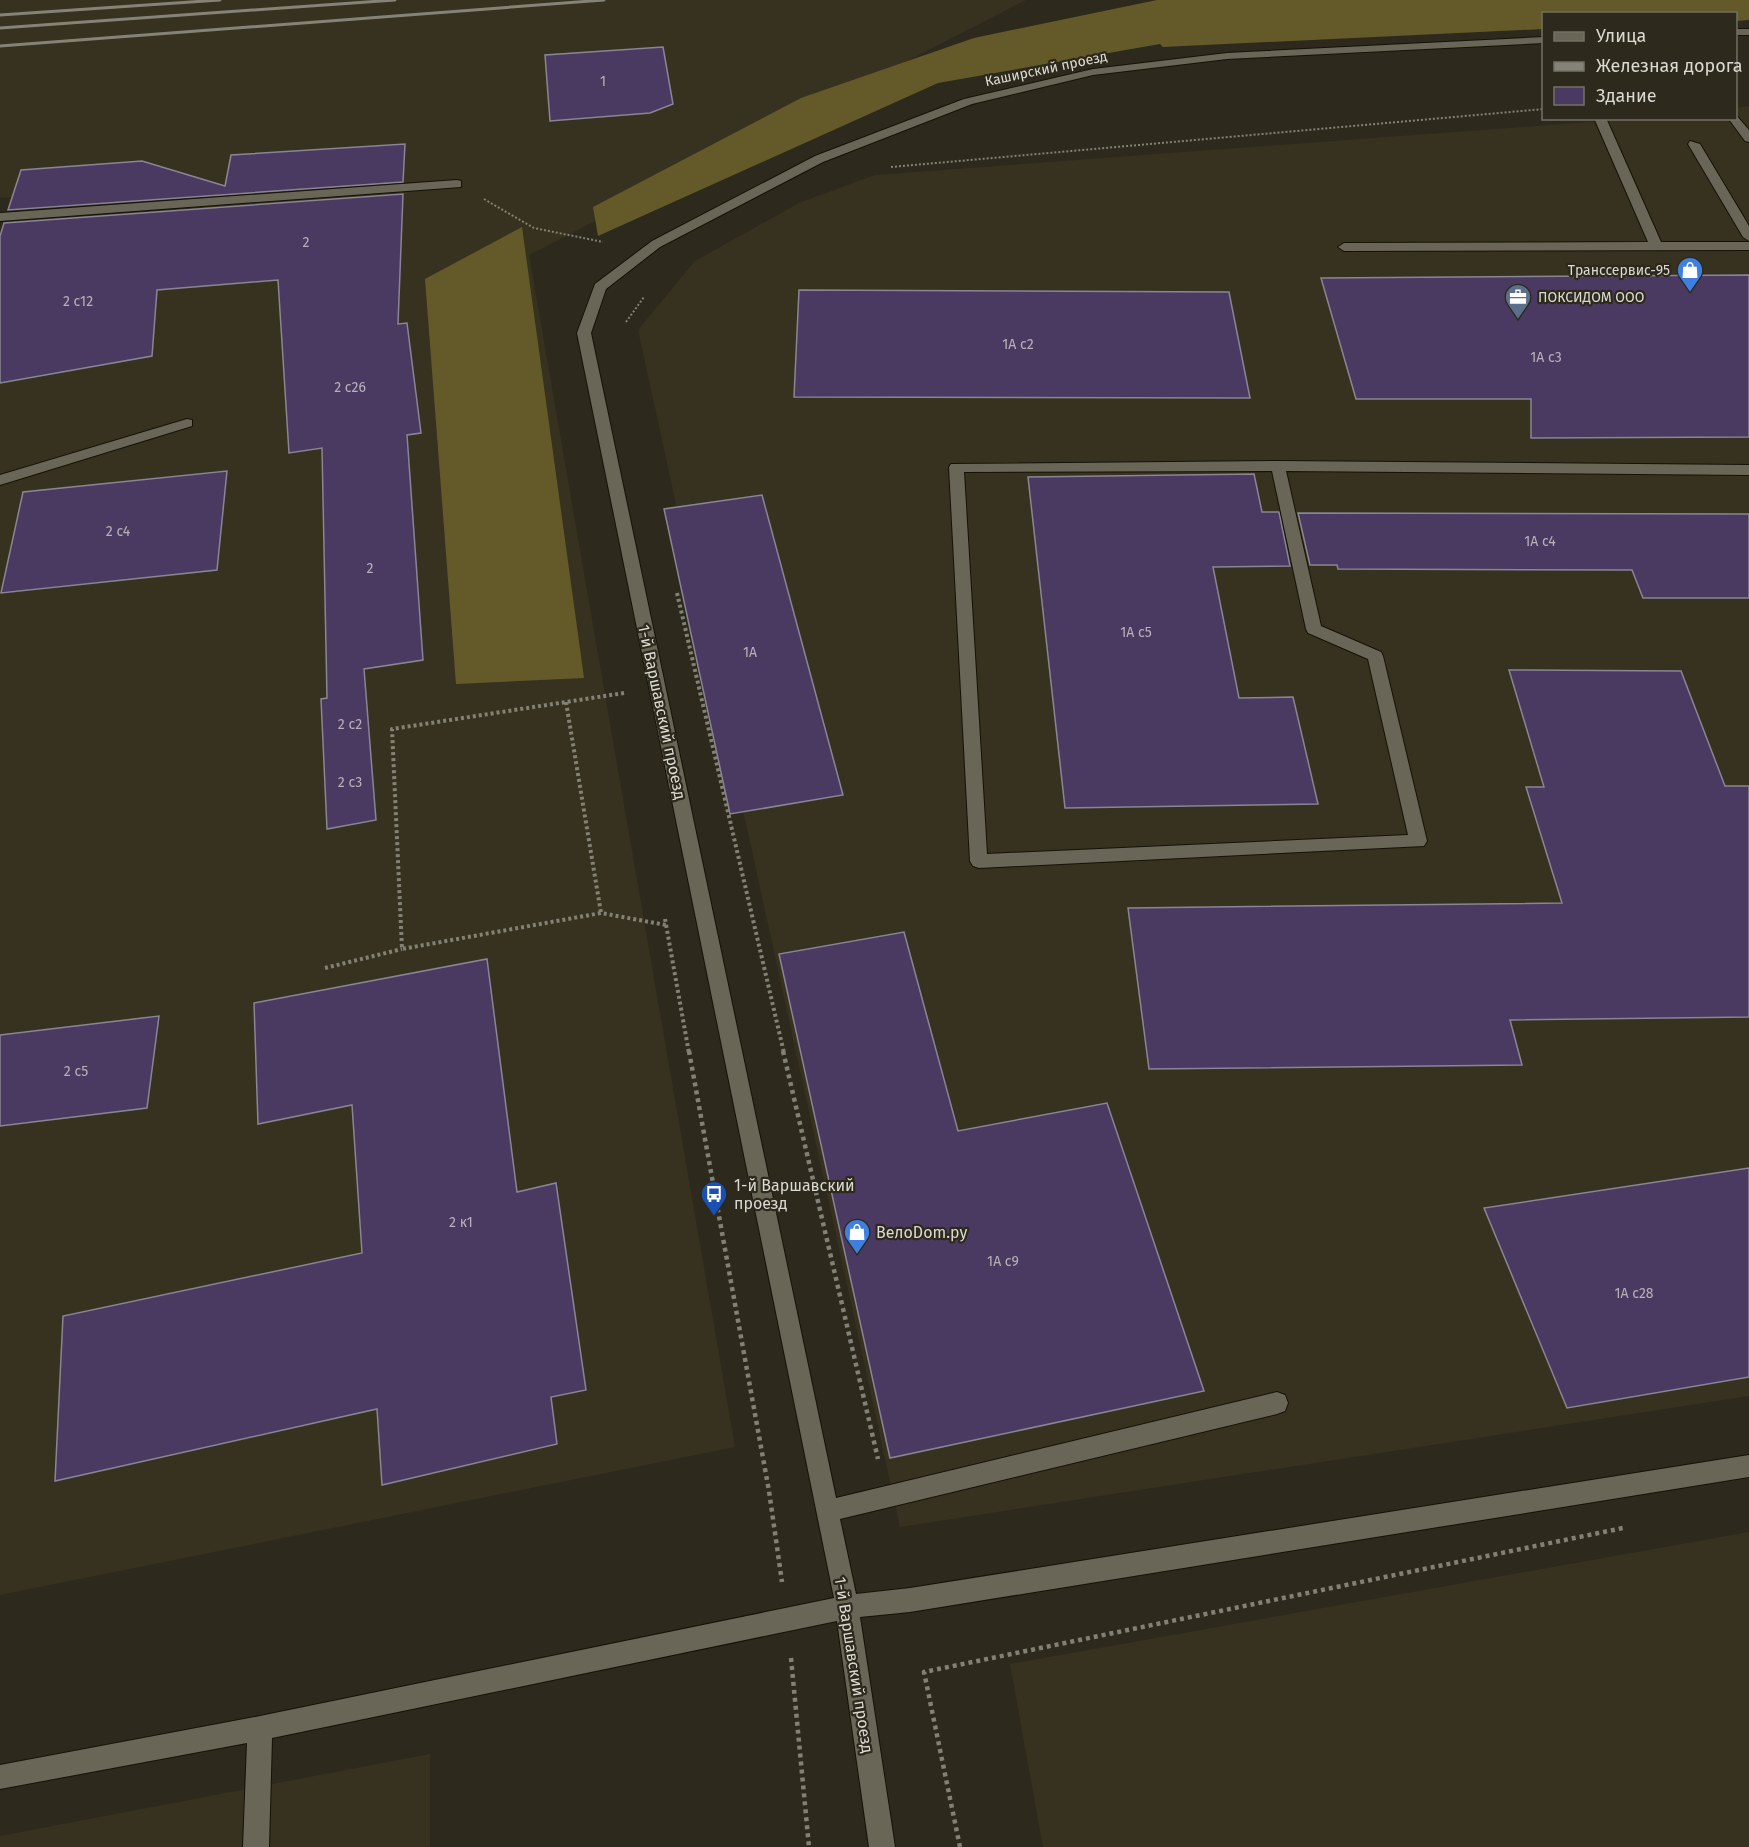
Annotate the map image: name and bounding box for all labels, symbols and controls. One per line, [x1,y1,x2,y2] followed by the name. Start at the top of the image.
[1542,12,1737,120] legend
[1596,25,1646,47] text: Улица
[983,48,1109,90] street label: Каширский проезд
[1596,55,1743,77] text: Железная дорога
[600,73,606,90] house number: 1
[1596,85,1657,107] text: Здание
[303,234,310,251] house number: 2
[1675,255,1705,293] shop icon: Транссервис-95
[1568,262,1670,279] place label: Транссервис-95
[1503,282,1533,320] office icon: ПОКСИДОМ ООО
[1538,289,1644,306] place label: ПОКСИДОМ ООО
[63,293,93,310] house number: 2 с12
[1002,336,1034,353] house number: 1А с2
[1530,349,1562,366] house number: 1А с3
[334,379,366,396] house number: 2 с26
[106,523,131,540] house number: 2 с4
[1524,533,1556,550] house number: 1А с4
[367,560,374,577] house number: 2
[634,623,690,801] street label: 1-й Варшавский проезд
[1120,624,1152,641] house number: 1А с5
[743,644,757,661] house number: 1А
[338,716,362,733] house number: 2 с2
[338,774,362,791] house number: 2 с3
[64,1063,88,1080] house number: 2 с5
[734,1176,855,1213] place label: 1-й Варшавский проезд
[699,1179,729,1217] bus stop icon: 1-й Варшавский проезд
[449,1214,473,1231] house number: 2 к1
[842,1217,872,1255] shop icon: ВелоDom.ру
[876,1223,967,1242] place label: ВелоDom.ру
[987,1253,1019,1270] house number: 1А с9
[1614,1285,1654,1302] house number: 1А с28
[831,1575,877,1755] street label: 1-й Варшавский проезд

